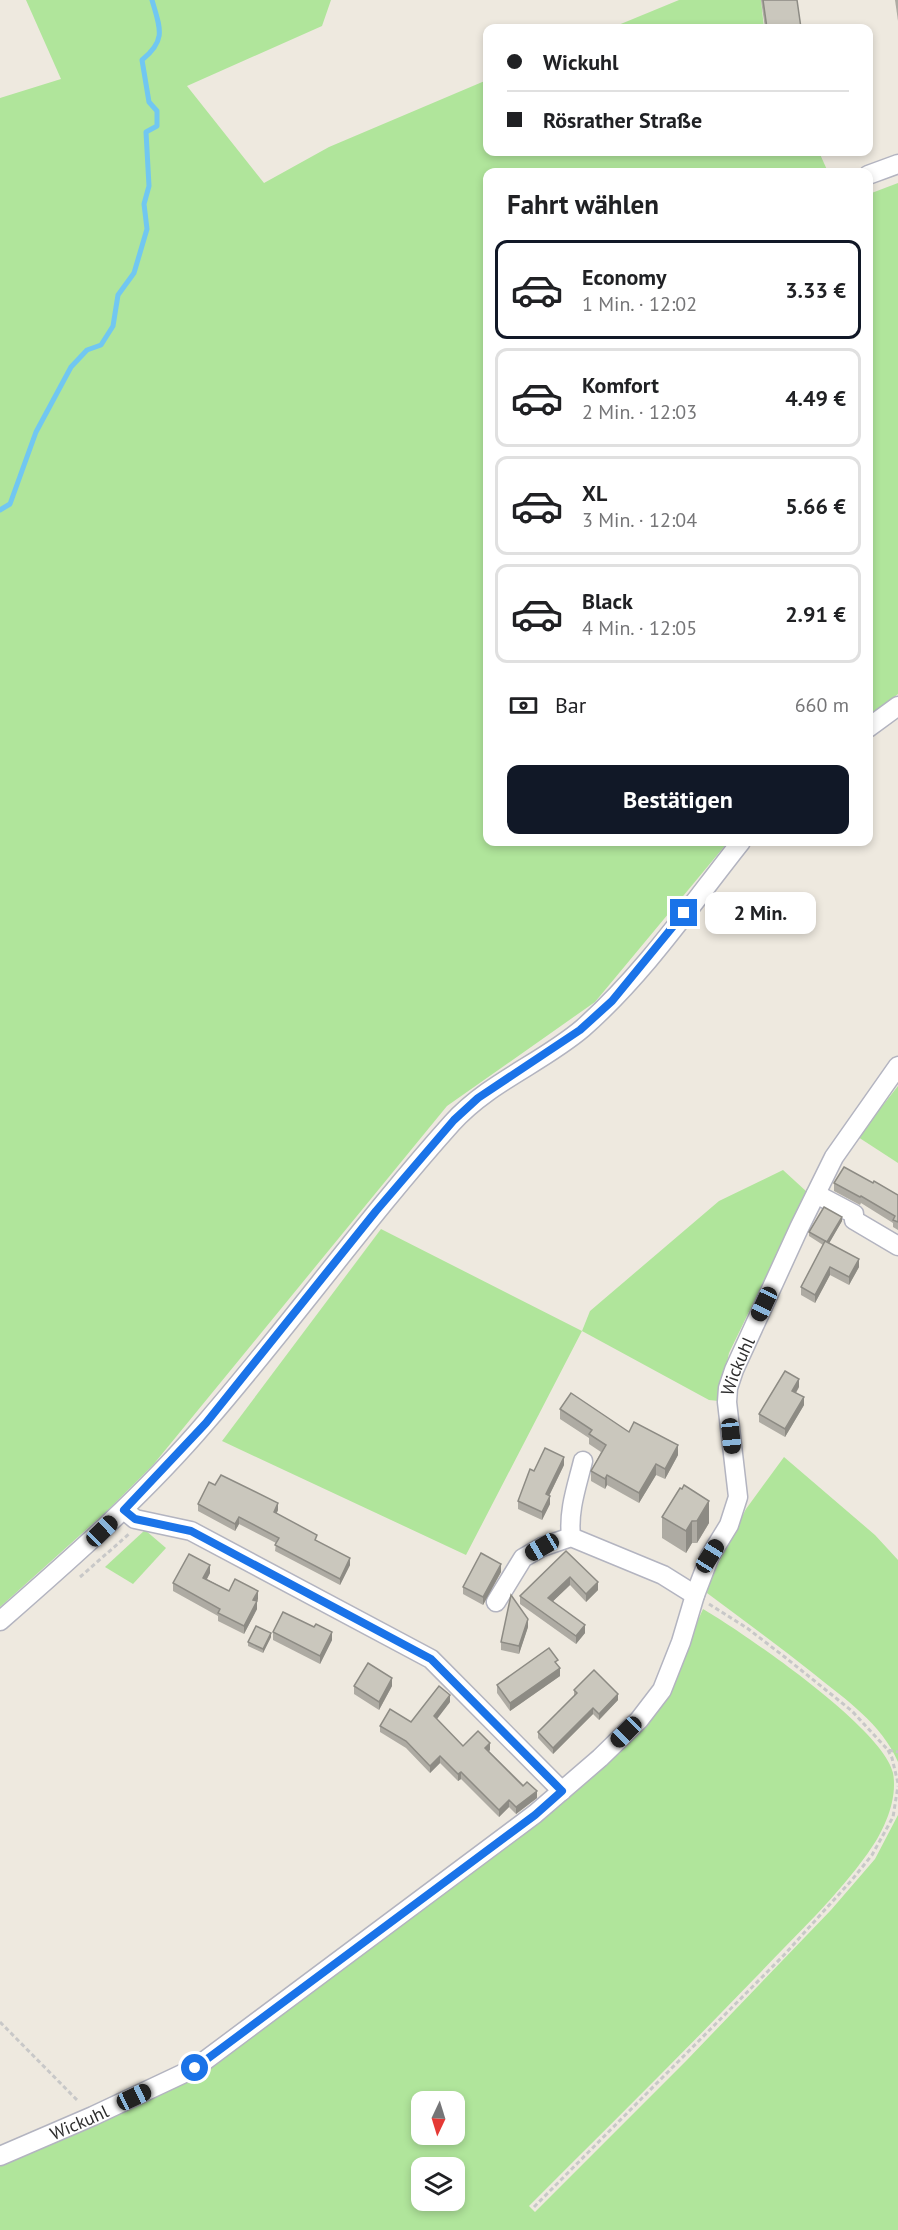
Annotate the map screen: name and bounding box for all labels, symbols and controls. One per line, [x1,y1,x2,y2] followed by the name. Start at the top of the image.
[543,48,619,76] text: Wickuhl
[543,106,702,134] text: Rösrather Straße
[507,187,659,221] text: Fahrt wählen
[510,263,564,317] icon: car
[582,263,666,291] text: Economy
[785,276,846,304] text: 3.33 €
[582,291,697,317] text: 1 Min. · 12:02
[510,371,564,425] icon: car
[582,371,659,399] text: Komfort
[785,384,846,412] text: 4.49 €
[582,399,697,425] text: 2 Min. · 12:03
[510,479,564,533] icon: car
[582,479,607,507] text: XL
[785,492,846,520] text: 5.66 €
[582,507,697,533] text: 3 Min. · 12:04
[510,587,564,641] icon: car
[582,587,633,615] text: Black
[785,600,846,628] text: 2.91 €
[582,615,697,641] text: 4 Min. · 12:05
[507,689,540,722] icon: cash
[555,691,586,719] text: Bar
[795,692,849,718] text: 660 m
[507,765,849,834] button: Bestätigen
[705,892,816,934] callout: 2 Min.
[670,899,697,926] route end
[734,900,787,926] text: 2 Min.
[748,1284,780,1324] car
[715,1332,759,1398] street label: Wickuhl
[720,1417,742,1455] car
[83,1512,121,1550] car
[522,1530,562,1564] car
[693,1536,727,1576] car
[607,1713,645,1751] car
[181,2054,208,2081] route start
[114,2081,154,2113] car
[411,2091,465,2145] north arrow
[411,2091,465,2211] map controls
[46,2099,113,2145] street label: Wickuhl
[411,2157,465,2211] button: layers

